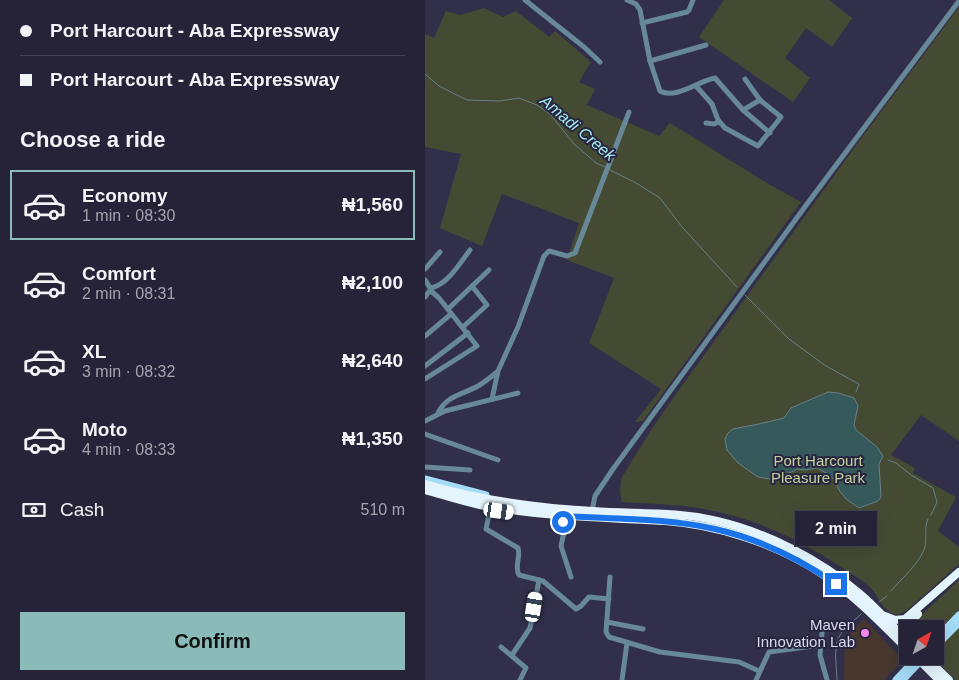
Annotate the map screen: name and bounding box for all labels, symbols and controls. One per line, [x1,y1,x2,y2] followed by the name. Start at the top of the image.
[50,20,340,41] text: Port Harcourt - Aba Expressway
[50,69,340,90] text: Port Harcourt - Aba Expressway
[536,91,620,165] water label: Amadi Creek
[20,127,165,152] text: Choose a ride
[22,183,67,228] icon: car
[82,185,168,206] text: Economy
[342,194,403,215] text: ₦1,560
[82,207,175,224] text: 1 min · 08:30
[22,261,67,306] icon: car
[82,263,156,284] text: Comfort
[342,272,403,293] text: ₦2,100
[82,285,175,302] text: 2 min · 08:31
[22,339,67,384] icon: car
[82,341,106,362] text: XL
[342,350,403,371] text: ₦2,640
[82,363,175,380] text: 3 min · 08:32
[22,417,67,462] icon: car
[82,419,127,440] text: Moto
[342,428,403,449] text: ₦1,350
[82,441,175,458] text: 4 min · 08:33
[771,452,866,486] park label: Port Harcourt Pleasure Park
[20,496,48,524] icon: cash
[60,499,104,520] text: Cash
[361,501,405,518] text: 510 m
[483,501,514,521] car
[552,511,574,533] route start
[795,512,877,546] callout: 2 min
[815,520,857,537] text: 2 min
[825,573,847,595] route end
[524,591,543,623] car
[20,612,405,670] button: Confirm
[757,616,855,650] place label: Maven Innovation Lab
[899,620,944,665] north arrow
[899,620,944,665] map controls
[859,627,871,639] marker: Maven Innovation Lab

